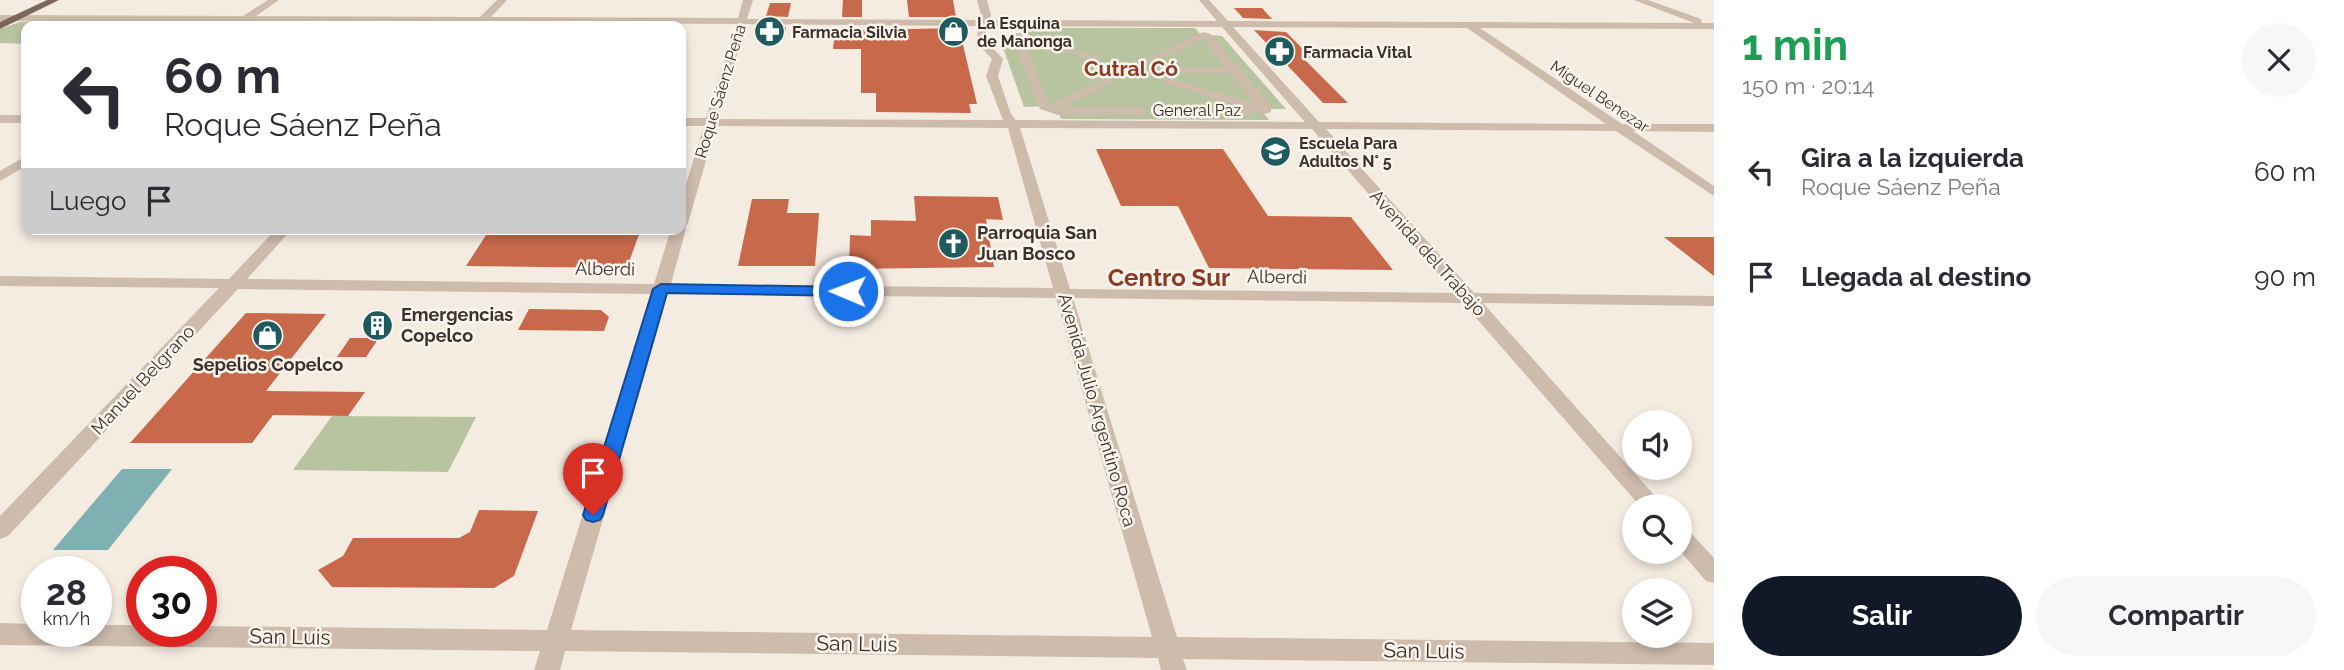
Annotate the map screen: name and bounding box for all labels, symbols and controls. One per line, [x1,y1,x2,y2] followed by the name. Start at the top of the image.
[977,14,1072,51] place label: La Esquina de Manonga
[752,15,786,49] pharmacy icon: Farmacia Silvia
[937,15,971,49] shop icon: La Esquina de Manonga
[1742,21,1848,70] text: 1 min
[691,22,750,160] street label: Roque Sáenz Peña
[792,23,907,42] place label: Farmacia Silvia
[2242,23,2316,97] button: close
[1263,35,1297,69] pharmacy icon: Farmacia Vital
[1303,43,1413,62] place label: Farmacia Vital
[164,47,281,104] text: 60 m
[49,49,140,140] icon: left
[1084,56,1178,81] district label: Cutral Có
[1547,56,1653,137] street label: Miguel Benezar
[1742,72,1874,99] text: 150 m · 20:14
[1153,101,1241,120] street label: General Paz
[164,106,442,143] text: Roque Sáenz Peña
[1299,134,1397,171] place label: Escuela Para Adultos N° 5
[1259,135,1293,169] school or university icon: Escuela Para Adultos N° 5
[1801,143,2024,173] text: Gira a la izquierda
[1742,153,1780,191] icon: left
[2254,157,2316,187] text: 60 m
[1801,173,2001,200] text: Roque Sáenz Peña
[140,182,178,220] icon: arrive
[1366,185,1491,320] street label: Avenida del Trabajo
[49,186,126,216] text: Luego
[977,222,1097,264] place label: Parroquia San Juan Bosco
[937,226,971,260] church icon: Parroquia San Juan Bosco
[811,254,885,328] position arrow
[575,257,635,280] street label: Alberdi
[1742,258,1780,296] icon: arrive
[1801,262,2031,292] text: Llegada al destino
[2254,262,2316,292] text: 90 m
[1108,263,1230,292] district label: Centro Sur
[1247,265,1307,288] street label: Alberdi
[1054,291,1141,529] street label: Avenida Julio Argentino Roca
[401,304,513,346] place label: Emergencias Copelco
[361,308,395,342] building icon: Emergencias Copelco
[251,318,285,352] shop icon: Sepelios Copelco
[87,320,199,439] street label: Manuel Belgrano
[193,354,343,375] place label: Sepelios Copelco
[1622,410,1692,648] map controls
[1622,410,1692,480] button: sound
[563,443,623,515] pin
[574,454,612,492] icon: arrive
[1622,494,1692,564] button: search
[126,556,217,647] speed limit sign: 30
[46,572,87,613] text: 28
[1742,576,2022,656] button: Salir
[2036,576,2316,656] button: Compartir
[1622,578,1692,648] button: layers
[43,608,90,629] text: km/h
[249,623,331,650] street label: San Luis
[816,630,898,657] street label: San Luis
[1383,637,1465,664] street label: San Luis

